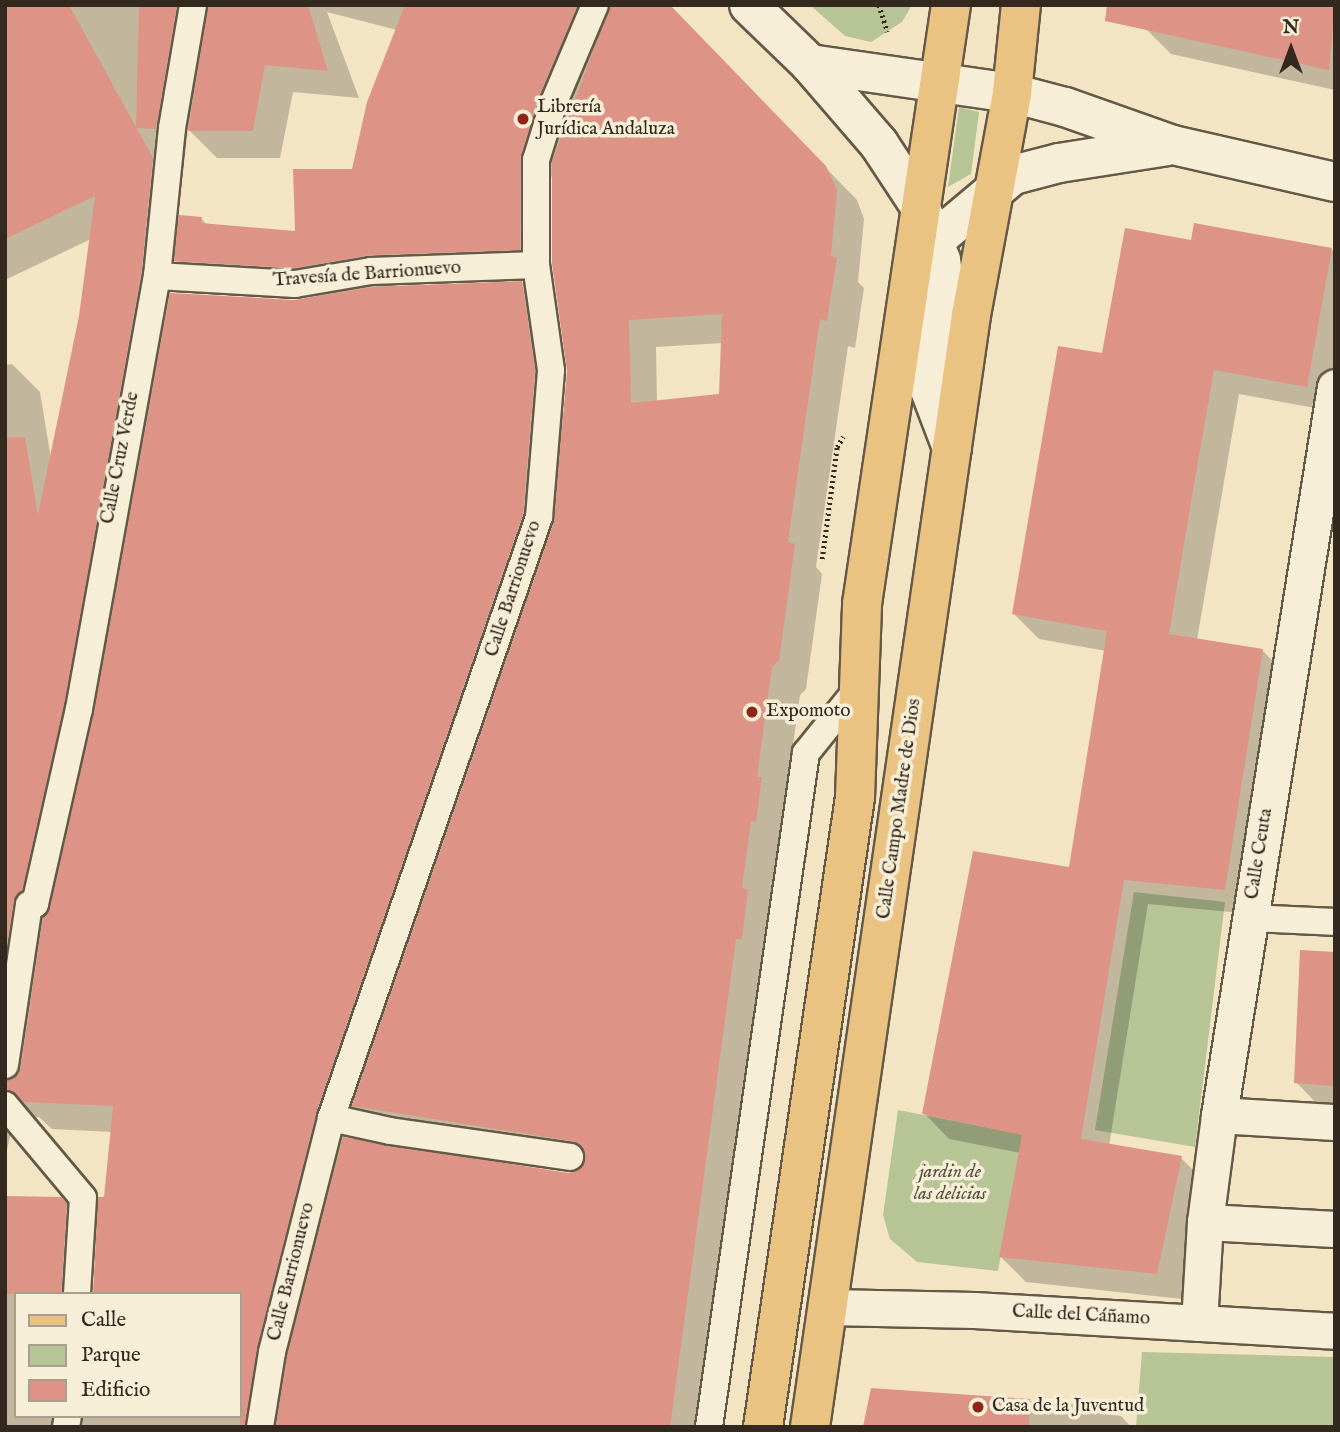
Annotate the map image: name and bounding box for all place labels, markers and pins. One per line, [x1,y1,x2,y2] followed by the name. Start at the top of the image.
[537,97,675,141] place label: Librería Jurídica Andaluza
[515,111,531,127] marker: Librería Jurídica Andaluza
[766,701,851,723] place label: Expomoto
[744,704,760,720] marker: Expomoto
[992,1396,1144,1418] place label: Casa de la Juventud
[970,1399,986,1415] marker: Casa de la Juventud

